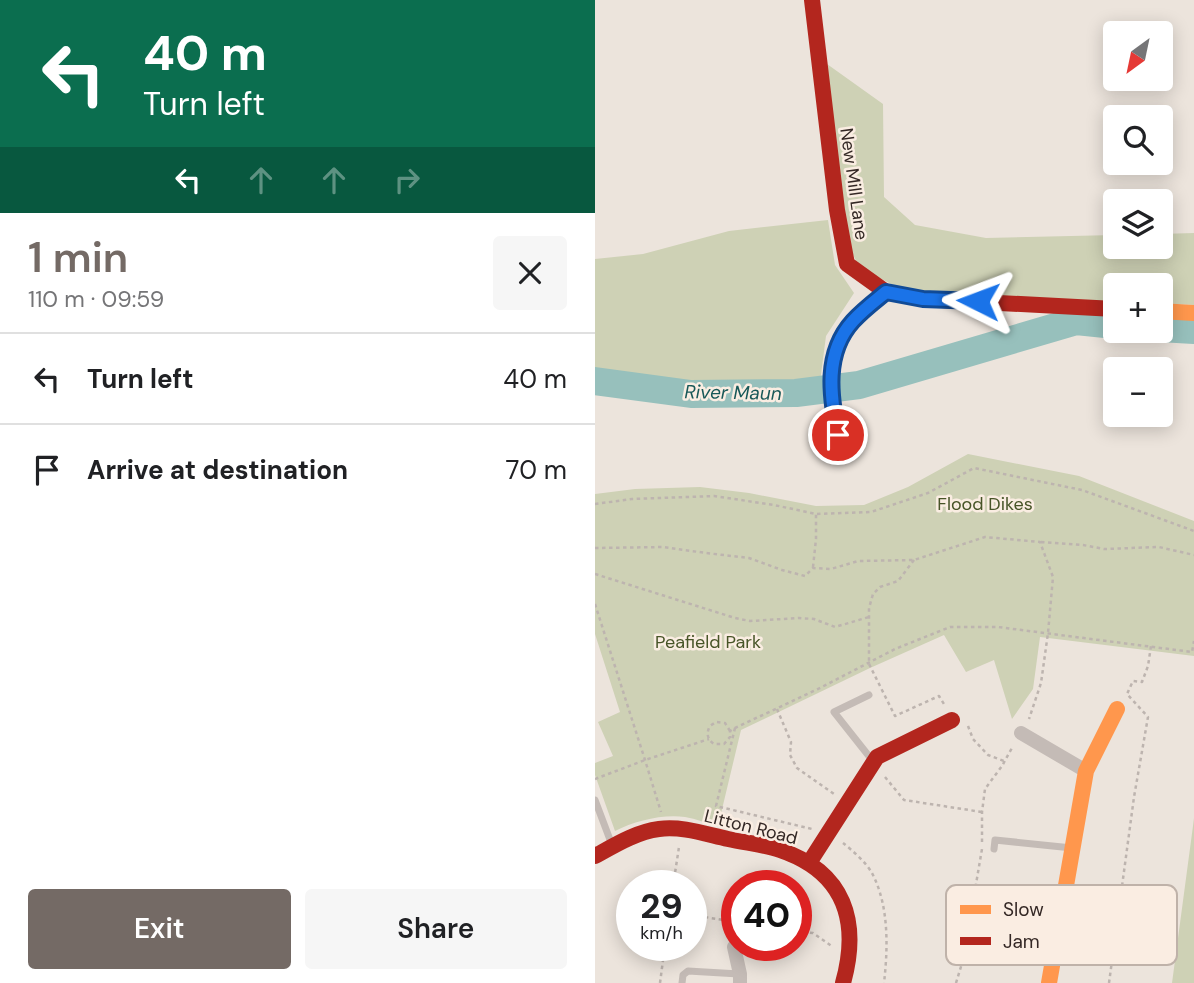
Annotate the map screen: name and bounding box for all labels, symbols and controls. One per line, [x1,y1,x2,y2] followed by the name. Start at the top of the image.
[143,21,267,85] text: 40 m
[1103,21,1173,91] north arrow
[1103,21,1173,427] map controls
[28,28,119,119] icon: left
[143,83,265,125] text: Turn left
[1103,105,1173,175] button: search
[834,126,874,242] street label: New Mill Lane
[169,161,207,199] icon: left
[242,161,280,199] icon: ahead
[315,161,353,199] icon: ahead
[388,161,426,199] icon: right
[1103,189,1173,259] button: layers
[28,230,128,285] text: 1 min
[493,236,567,310] button: close
[941,264,1015,338] position arrow
[1103,273,1173,343] button: +
[28,284,164,314] text: 110 m · 09:59
[1103,357,1173,427] button: −
[28,360,66,398] icon: left
[87,362,194,396] text: Turn left
[503,362,567,396] text: 40 m
[684,379,782,406] water label: River Maun
[808,405,868,465] pin
[819,416,857,454] icon: arrive
[28,451,66,489] icon: arrive
[87,453,348,487] text: Arrive at destination
[506,453,567,487] text: 70 m
[937,492,1033,516] park label: Flood Dikes
[655,630,761,654] park label: Peafield Park
[702,804,800,850] street label: Litton Road
[721,870,812,961] speed limit sign: 40
[640,883,683,929] text: 29
[946,885,1177,965] legend
[28,889,291,969] button: Exit
[305,889,567,969] button: Share
[1003,897,1044,922] text: Slow
[640,921,683,945] text: km/h
[1003,929,1040,954] text: Jam

